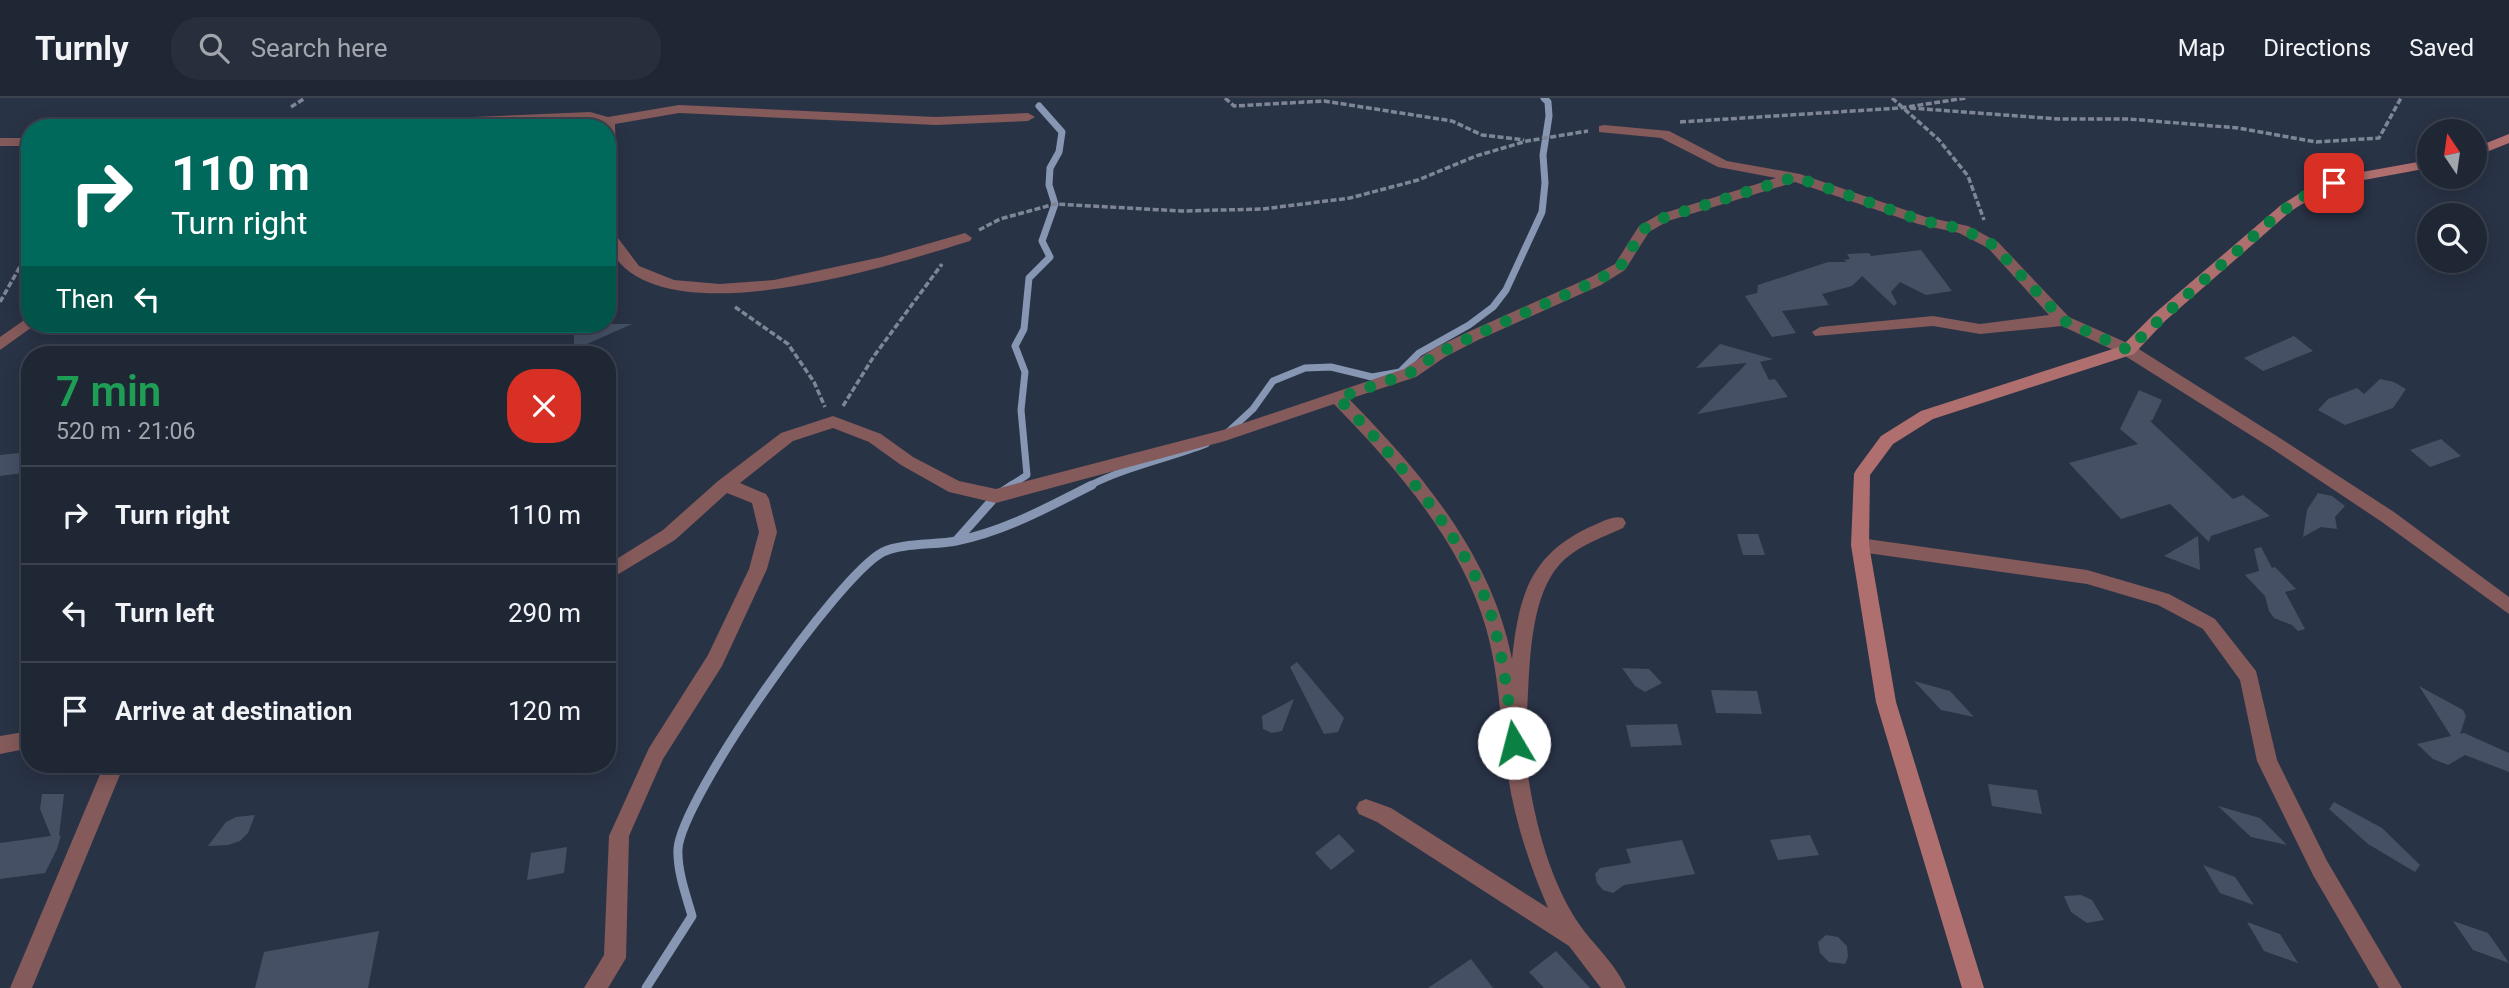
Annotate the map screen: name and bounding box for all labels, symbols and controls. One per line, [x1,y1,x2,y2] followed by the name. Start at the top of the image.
[171,17,661,80] search box
[35,29,129,68] text: Turnly
[195,29,233,67] icon: search
[251,33,387,63] text: Search here
[2178,34,2225,62] text: Map
[2263,34,2371,62] text: Directions
[2409,34,2474,62] text: Saved
[2417,119,2487,189] north arrow
[2417,119,2487,273] map controls
[171,145,310,202] text: 110 m
[56,147,147,238] icon: right
[2304,153,2364,213] pin
[2315,164,2353,202] icon: arrive
[2417,203,2487,273] button: search
[171,204,307,242] text: Turn right
[128,280,166,318] icon: left
[56,284,114,314] text: Then
[56,367,161,416] text: 7 min
[507,369,581,443] button: close
[56,418,195,445] text: 520 m · 21:06
[56,496,94,534] icon: right
[115,500,230,530] text: Turn right
[508,500,581,530] text: 110 m
[56,594,94,632] icon: left
[115,598,214,628] text: Turn left
[508,598,581,628] text: 290 m
[56,692,94,730] icon: arrive
[115,696,352,726] text: Arrive at destination
[508,696,581,726] text: 120 m
[1477,706,1551,780] position arrow

